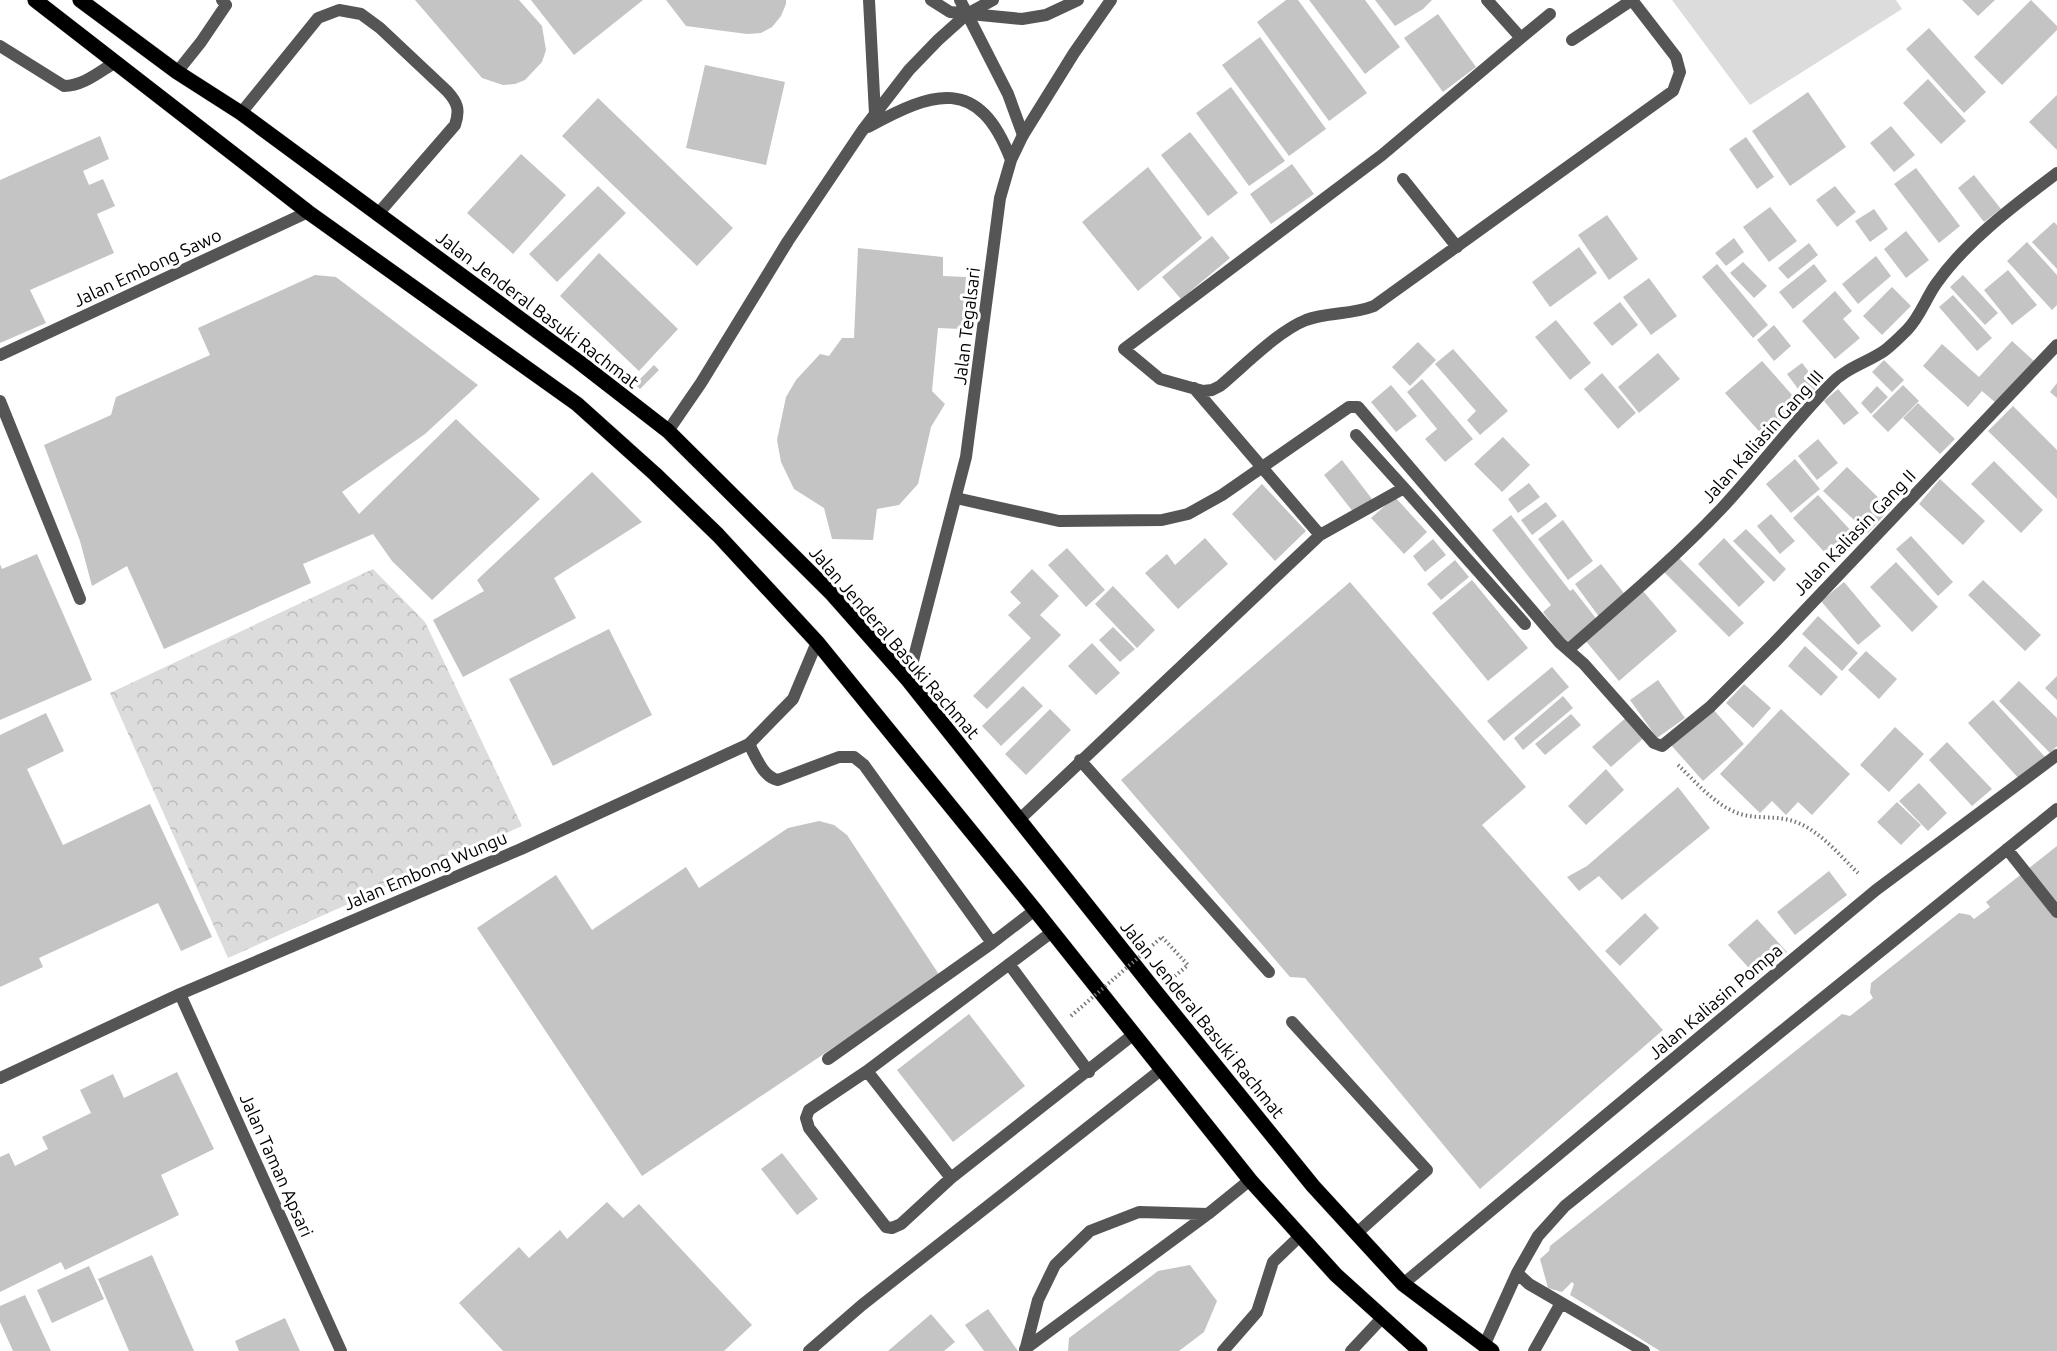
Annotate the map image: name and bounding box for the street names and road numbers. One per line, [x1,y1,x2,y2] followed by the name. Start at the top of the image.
[70,224,224,310] street label: Jalan Embong Sawo
[433,226,643,392] street label: Jalan Jenderal Basuki Rachmat
[949,266,983,386] street label: Jalan Tegalsari
[1697,366,1827,506] street label: Jalan Kaliasin Gang III
[1789,465,1919,599] street label: Jalan Kaliasin Gang II
[806,542,984,742] street label: Jalan Jenderal Basuki Rachmat
[340,826,510,914] street label: Jalan Embong Wungu
[1117,916,1289,1122] street label: Jalan Jenderal Basuki Rachmat
[1644,939,1786,1063] street label: Jalan Kaliasin Pompa
[236,1090,318,1240] street label: Jalan Taman Apsari

